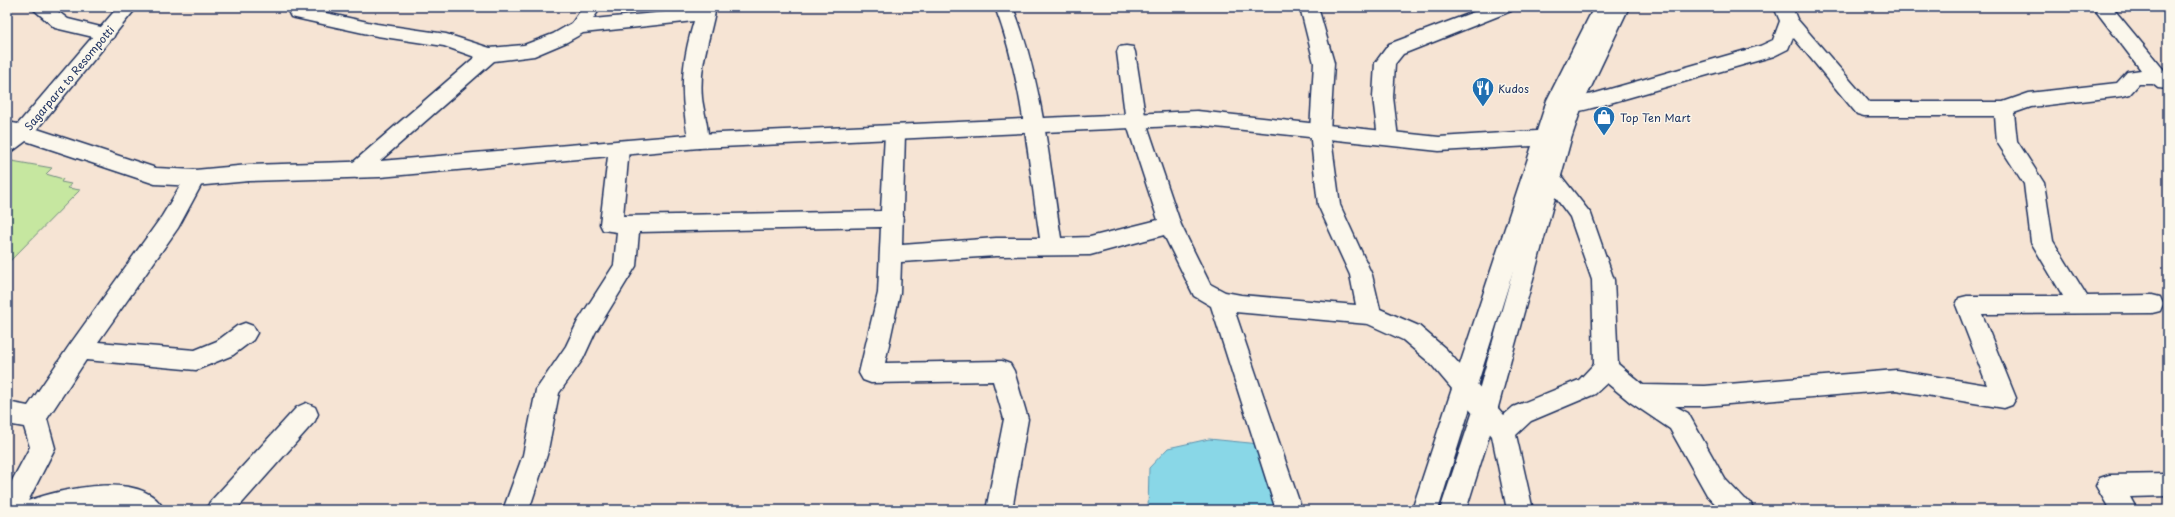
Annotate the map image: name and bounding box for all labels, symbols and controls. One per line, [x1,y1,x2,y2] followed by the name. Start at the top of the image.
[20,22,118,134] street label: Sagarpara to Resompotti
[1470,75,1496,108] restaurant icon: Kudos
[1498,80,1529,97] place label: Kudos
[1591,104,1617,137] shop icon: Top Ten Mart
[1620,109,1691,126] place label: Top Ten Mart

